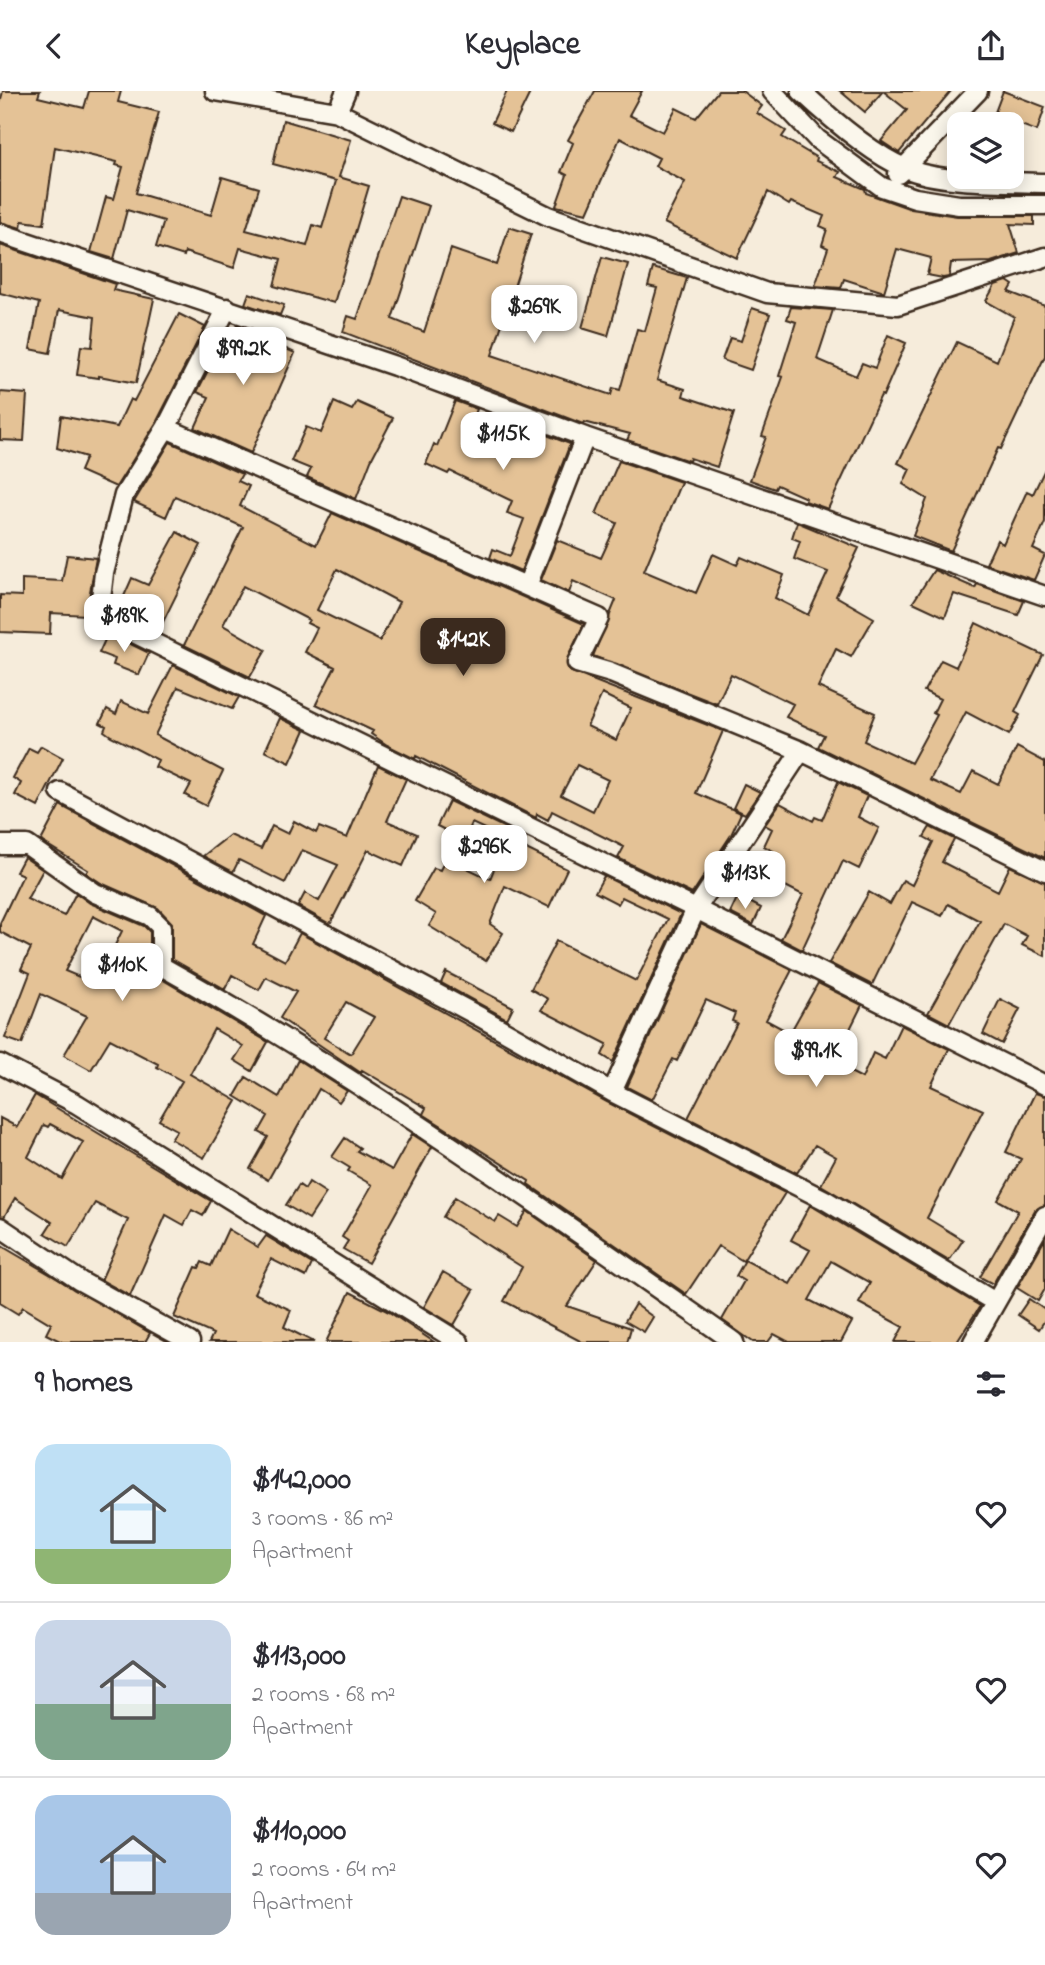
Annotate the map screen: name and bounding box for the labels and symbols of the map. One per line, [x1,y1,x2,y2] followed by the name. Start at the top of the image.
[485,285,583,345] pin: $269K
[186,327,300,387] pin: $99.2K
[454,413,552,472] pin: $115K
[75,595,173,654] pin: $189K
[414,619,512,678] pin: $142K
[435,825,533,885] pin: $296K
[696,851,794,911] pin: $113K
[73,943,171,1003] pin: $110K
[759,1030,873,1089] pin: $99.1K

